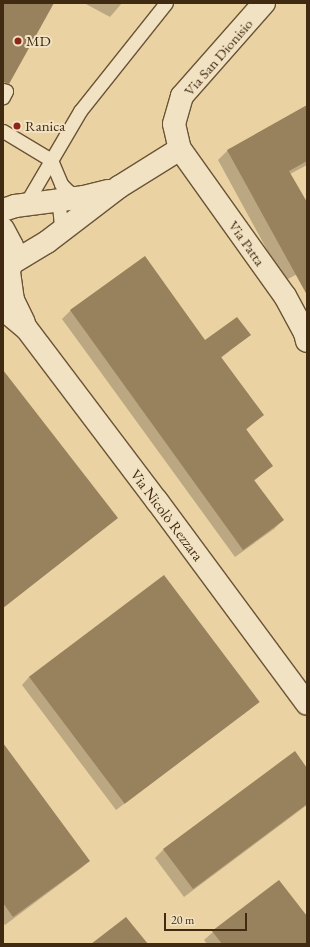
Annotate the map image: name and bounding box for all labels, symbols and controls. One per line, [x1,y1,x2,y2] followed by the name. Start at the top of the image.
[180,15,256,99] street label: Via San Dionisio
[26,32,51,50] place label: MD
[13,36,23,46] marker: MD
[25,117,65,135] place label: Ranica
[12,121,22,131] marker: Ranica
[225,217,269,269] street label: Via Patta
[127,466,207,564] street label: Via Nicolò Rezzara
[166,905,249,931] scale bar
[171,912,194,928] text: 20 m

